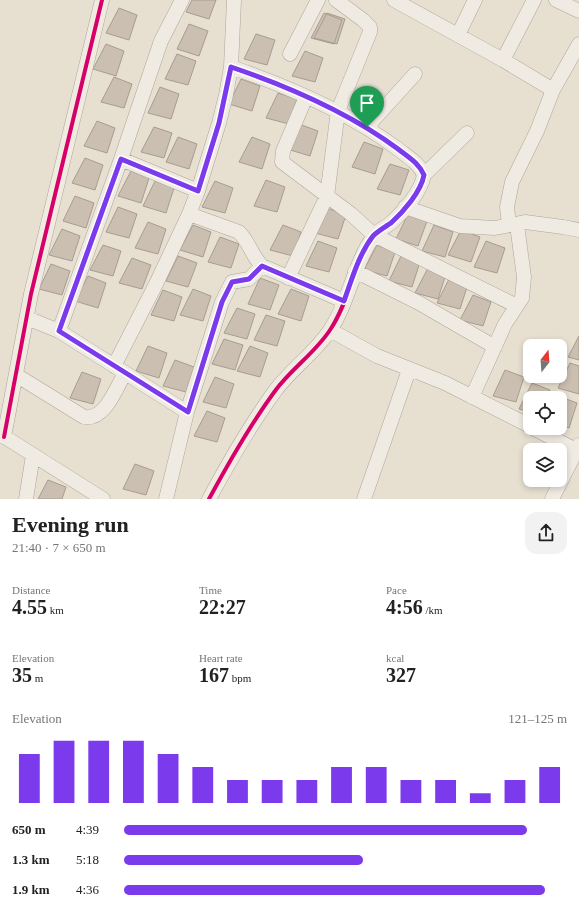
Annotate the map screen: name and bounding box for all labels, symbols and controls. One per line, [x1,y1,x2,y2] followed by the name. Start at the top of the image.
[350,86,384,127] pin
[356,92,378,114] icon: arrive
[523,339,567,383] north arrow
[523,339,567,487] map controls
[523,391,567,435] button: locate
[523,443,567,487] button: layers
[12,512,129,537] text: Evening run
[525,512,567,554] button: share
[12,540,106,555] text: 21:40 · 7 × 650 m
[12,584,50,596] text: Distance
[199,584,222,596] text: Time
[386,584,407,596] text: Pace
[12,596,47,618] text: 4.55
[199,596,246,618] text: 22:27
[386,596,423,618] text: 4:56
[47,604,64,616] text: km
[423,604,443,616] text: /km
[12,652,54,664] text: Elevation
[199,652,243,664] text: Heart rate
[386,652,404,664] text: kcal
[12,664,32,686] text: 35
[199,664,229,686] text: 167
[386,664,416,686] text: 327
[32,672,43,684] text: m
[229,672,251,684] text: bpm
[12,711,62,726] text: Elevation
[508,711,567,726] text: 121–125 m
[12,822,46,837] text: 650 m
[76,822,99,837] text: 4:39
[12,852,50,867] text: 1.3 km
[76,852,99,867] text: 5:18
[12,882,50,897] text: 1.9 km
[76,882,99,897] text: 4:36

